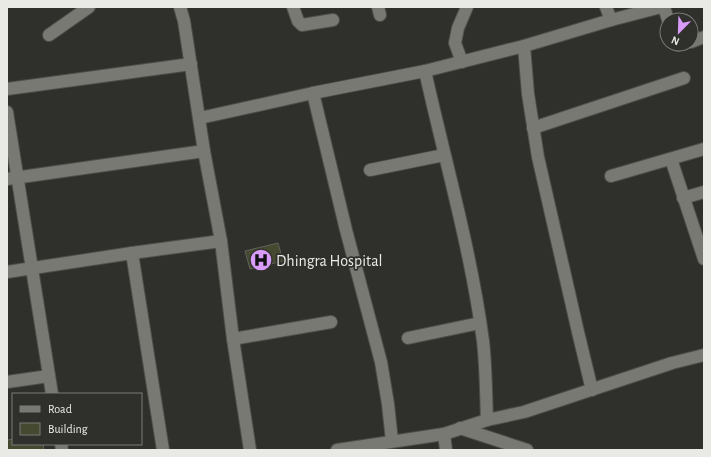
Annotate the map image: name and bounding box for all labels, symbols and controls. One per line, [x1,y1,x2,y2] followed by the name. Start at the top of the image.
[659,12,699,52] north arrow
[670,34,681,47] text: N
[248,247,274,273] hospital icon: Dhingra Hospital
[276,253,382,269] place label: Dhingra Hospital
[12,393,142,445] legend
[48,403,72,415] text: Road
[48,423,88,435] text: Building

